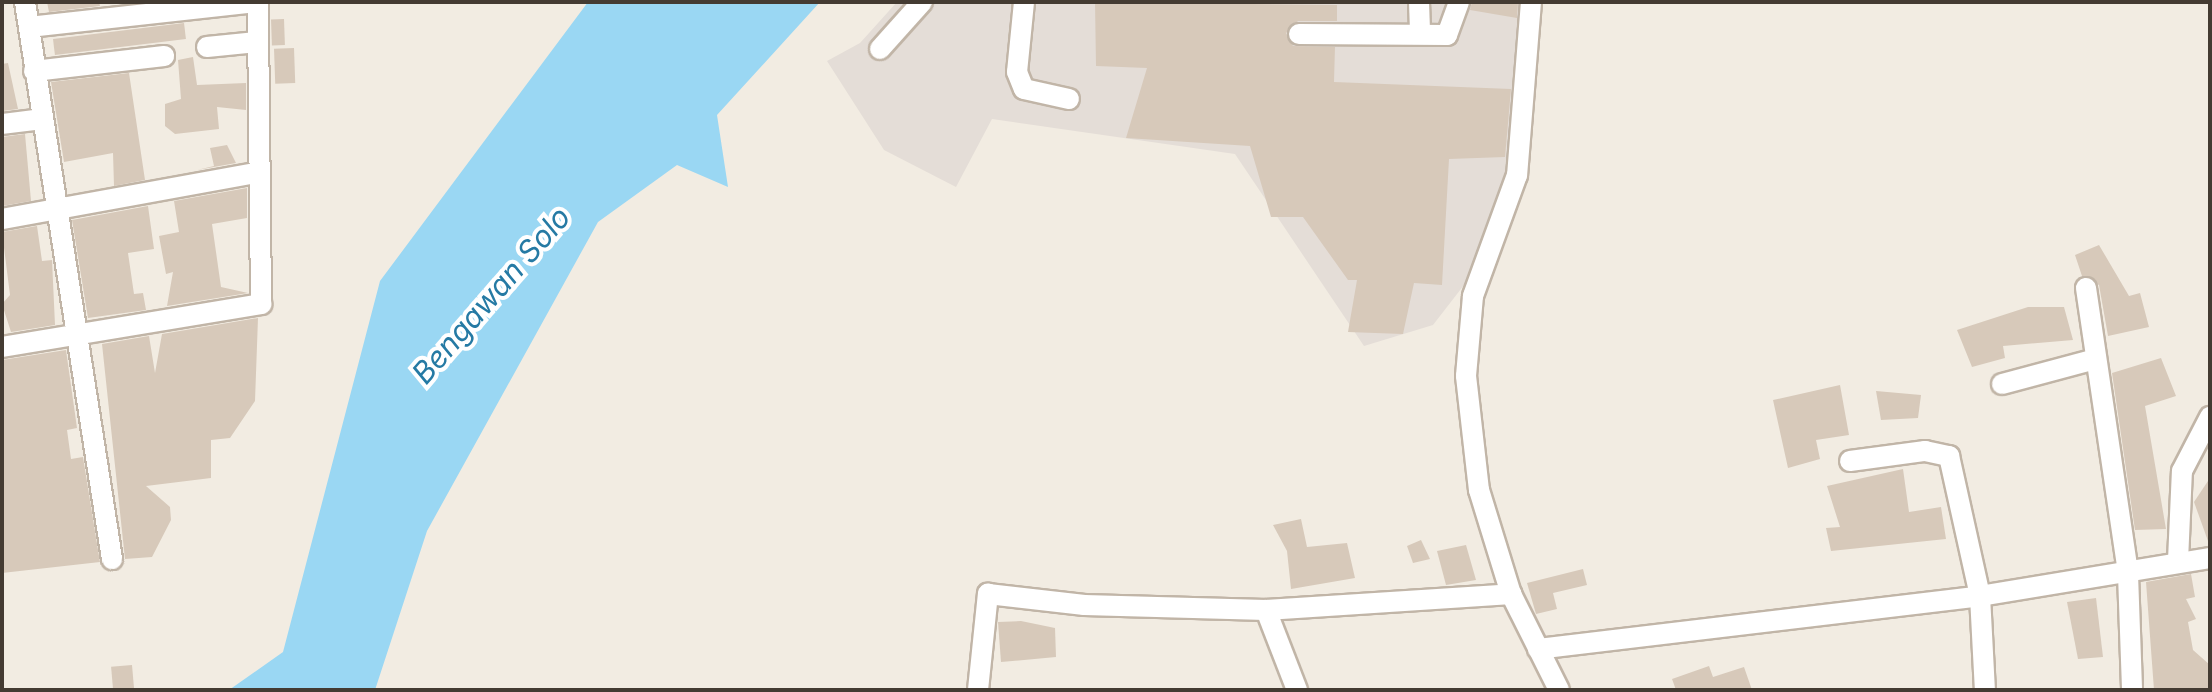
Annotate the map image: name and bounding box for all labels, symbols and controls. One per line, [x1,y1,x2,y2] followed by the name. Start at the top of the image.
[404,199,578,391] water label: Bengawan Solo

